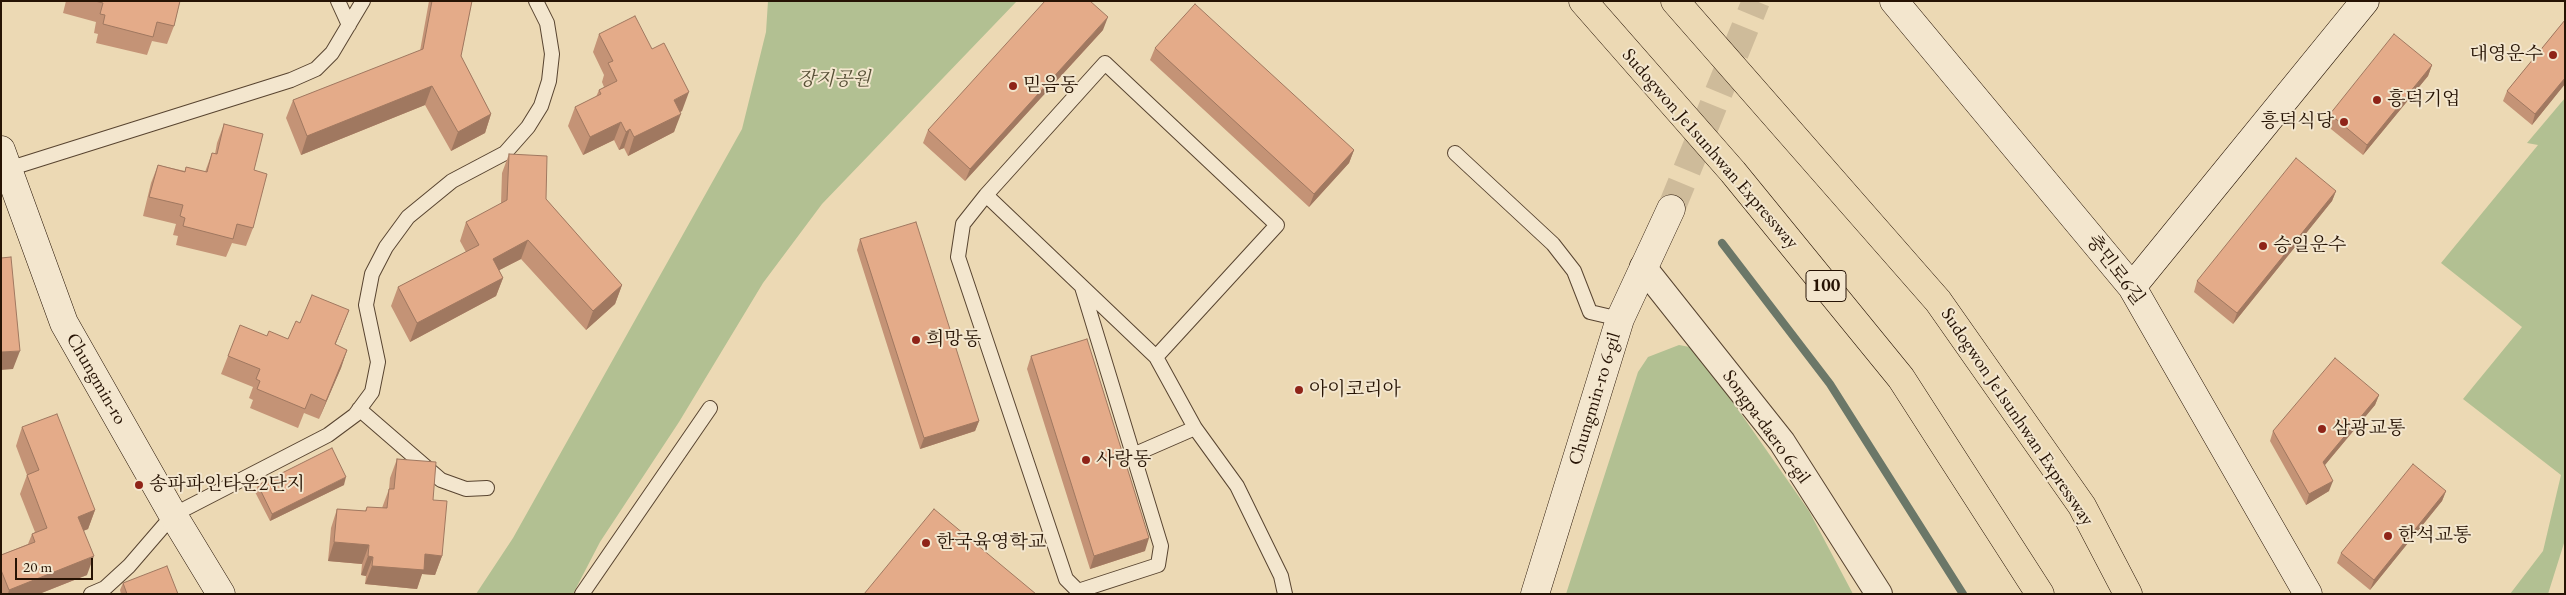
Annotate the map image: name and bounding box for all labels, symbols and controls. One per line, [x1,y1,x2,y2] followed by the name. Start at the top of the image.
[1617,44,1803,254] street label: Sudogwon Je1sunhwan Expressway
[2470,44,2543,66] place label: 대영운수
[2547,49,2559,61] marker: 대영운수
[797,69,871,91] park label: 장지공원
[1023,75,1078,97] place label: 믿음동
[1007,80,1019,92] marker: 믿음동
[2387,89,2460,111] place label: 흥덕기업
[2371,94,2383,106] marker: 흥덕기업
[2261,111,2334,133] place label: 흥덕식당
[2338,116,2350,128] marker: 흥덕식당
[2081,230,2149,310] street label: 충민로6길
[2273,235,2346,257] place label: 승일운수
[2257,240,2269,252] marker: 승일운수
[1806,270,1846,302] road number: 100
[1935,304,2099,530] street label: Sudogwon Je1sunhwan Expressway
[61,329,131,429] street label: Chungmin-ro
[926,329,981,351] place label: 희망동
[1564,330,1626,468] street label: Chungmin-ro 6-gil
[910,334,922,346] marker: 희망동
[1717,366,1815,488] street label: Songpa-daero 6-gil
[1309,379,1401,401] place label: 아이코리아
[1293,384,1305,396] marker: 아이코리아
[2332,418,2405,440] place label: 삼광교통
[2316,423,2328,435] marker: 삼광교통
[1096,449,1151,471] place label: 사랑동
[1080,454,1092,466] marker: 사랑동
[149,474,305,496] place label: 송파파인타운2단지
[133,479,145,491] marker: 송파파인타운2단지
[2398,525,2471,547] place label: 한석교통
[2382,530,2394,542] marker: 한석교통
[936,532,1046,554] place label: 한국육영학교
[920,537,932,549] marker: 한국육영학교
[18,548,95,580] scale bar
[23,557,52,576] text: 20 m

